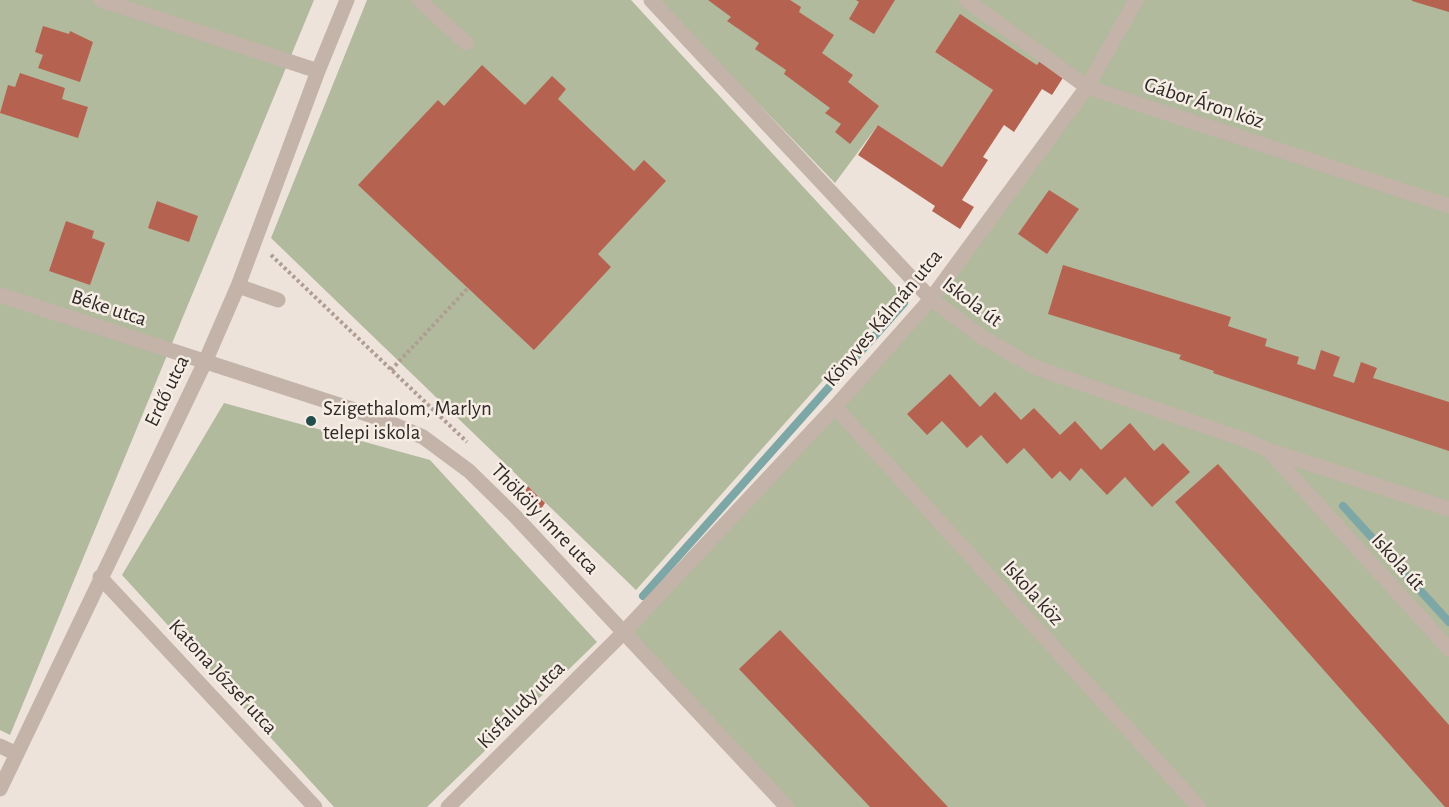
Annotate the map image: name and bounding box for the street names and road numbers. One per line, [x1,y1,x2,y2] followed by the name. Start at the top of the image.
[1141,72,1267,134] street label: Gábor Áron köz
[818,244,948,392] street label: Könyves Kálmán utca
[937,271,1007,333] street label: Iskola út
[68,284,150,332] street label: Béke utca
[139,351,195,431] street label: Erdő utca
[486,458,604,580] street label: Thököly Imre utca
[1366,528,1430,596] street label: Iskola út
[997,555,1069,631] street label: Iskola köz
[163,614,283,740] street label: Katona József utca
[472,656,570,754] street label: Kisfaludy utca

